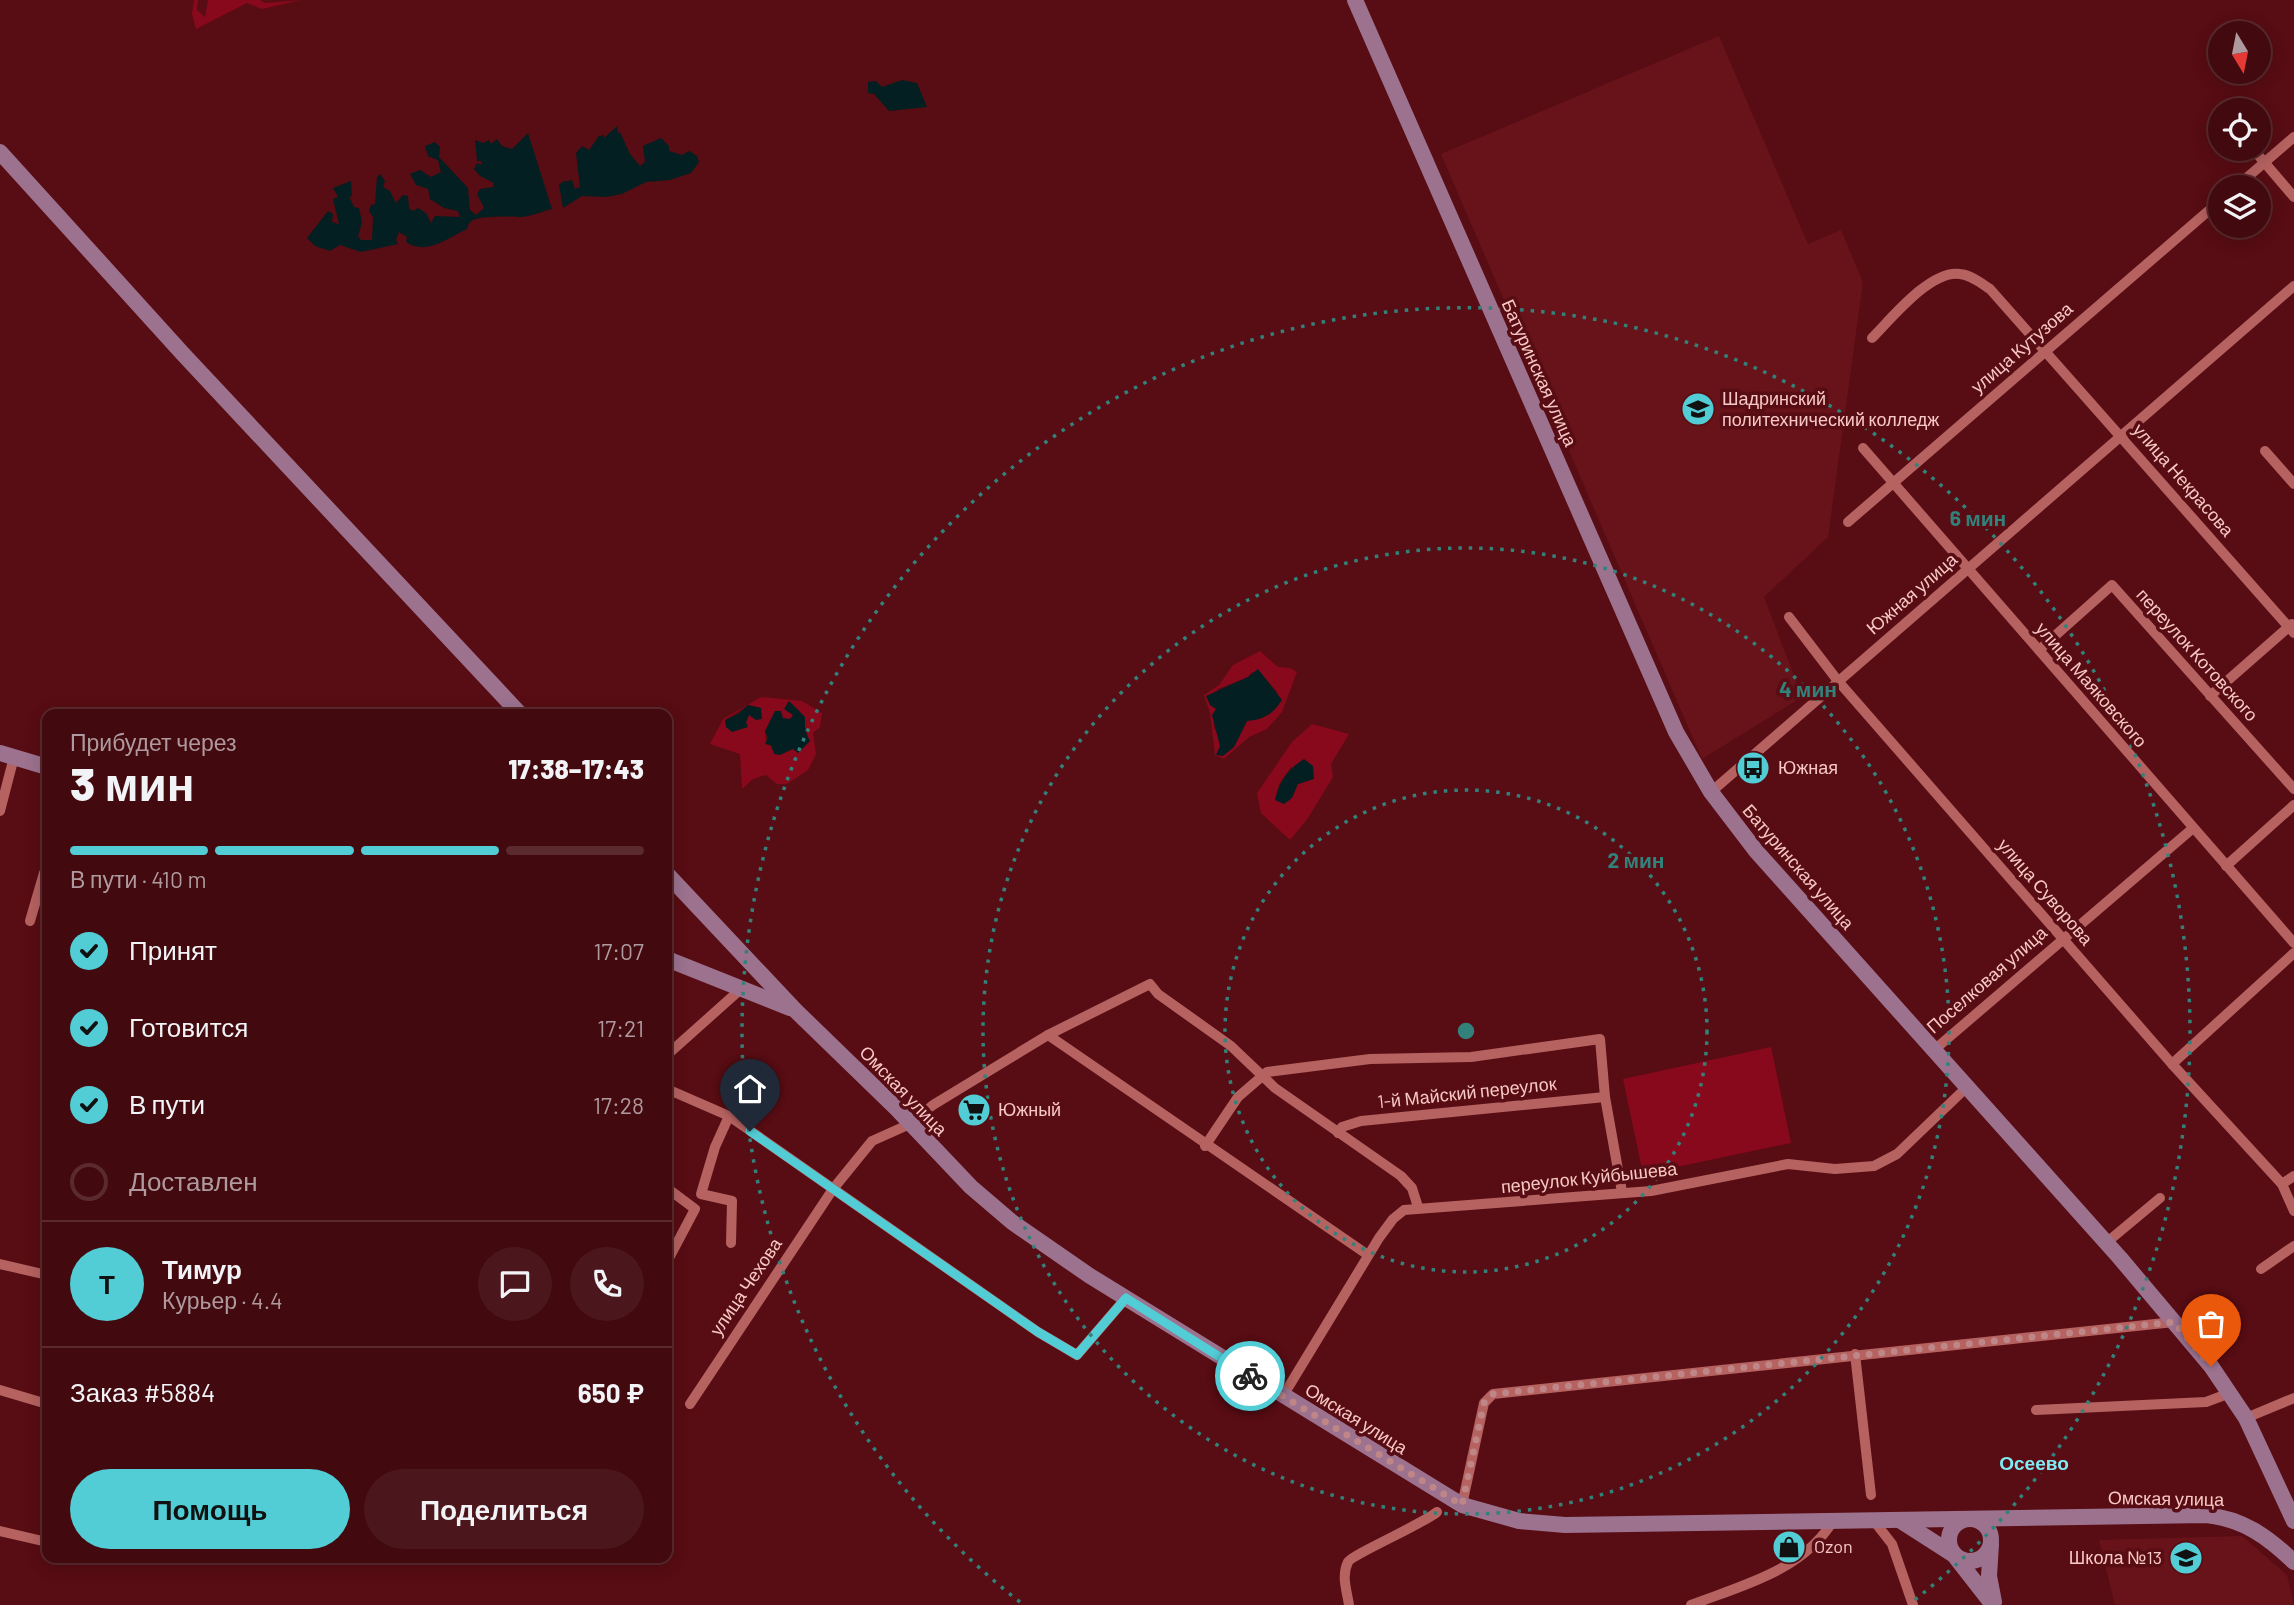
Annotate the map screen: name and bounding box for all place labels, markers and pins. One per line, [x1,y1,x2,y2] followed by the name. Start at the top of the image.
[1722,387,1939,430] place label: Шадринский политехнический колледж
[1679,390,1717,428] school or university icon: Шадринский политехнический колледж
[1734,749,1772,787] bus stop icon: Южная
[1778,756,1838,778] place label: Южная
[1454,1019,1478,1043] centre of rings
[720,1059,780,1131] pin
[955,1091,993,1129] supermarket icon: Южный
[998,1098,1061,1120] place label: Южный
[2181,1294,2241,1366] pin
[1770,1528,1808,1566] shop icon: Ozon
[1814,1535,1853,1557] place label: Ozon
[2167,1539,2205,1577] school or university icon: Школа №13
[2069,1546,2162,1568] place label: Школа №13

